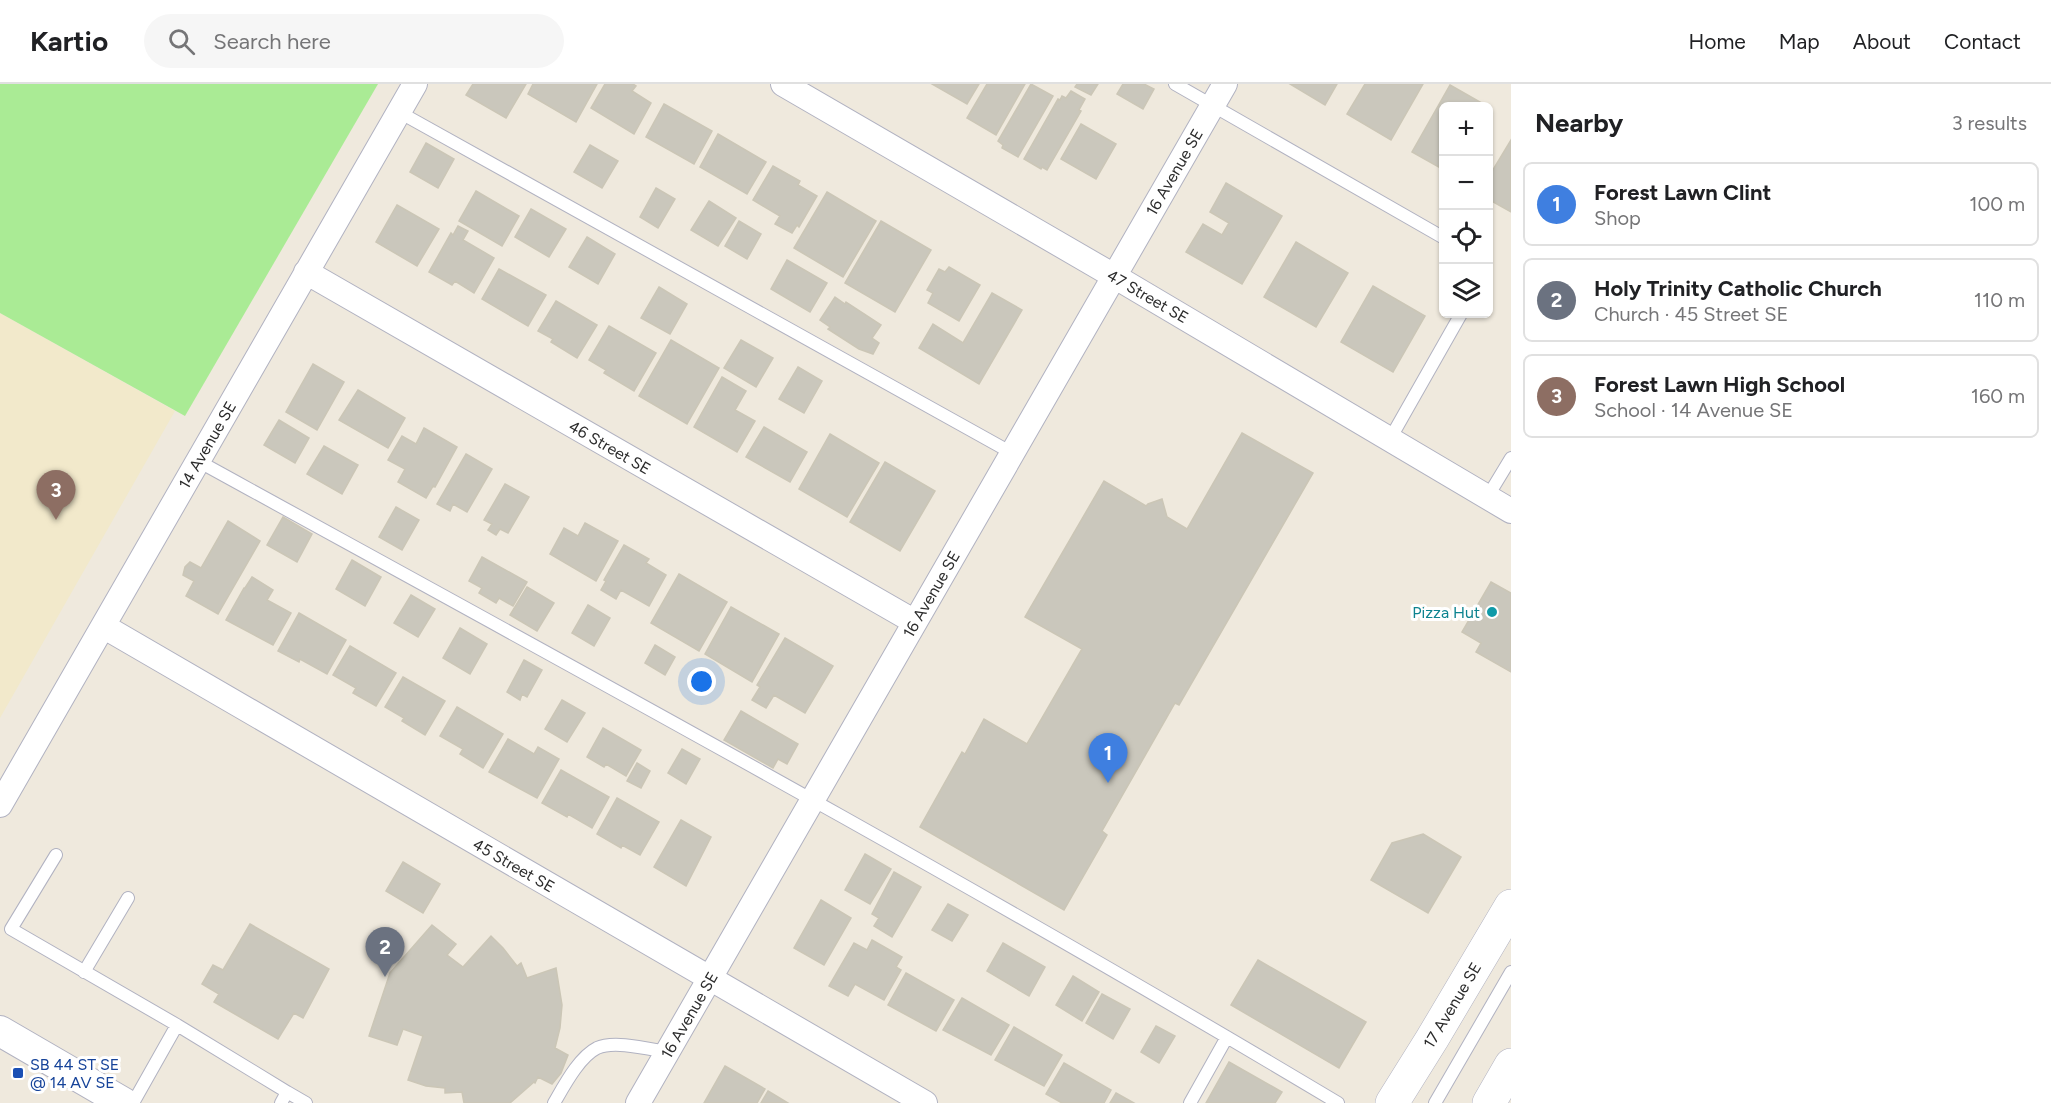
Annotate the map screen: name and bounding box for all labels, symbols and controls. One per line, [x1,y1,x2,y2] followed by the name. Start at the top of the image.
[144,14,564,68] search box
[30,24,108,58] text: Kartio
[165,25,198,58] icon: search
[213,28,331,55] text: Search here
[1689,29,1746,54] text: Home
[1779,29,1820,54] text: Map
[1853,29,1911,54] text: About
[1944,29,2021,54] text: Contact
[1439,102,1493,318] map controls
[1439,102,1493,156] button: +
[1535,107,1623,139] text: Nearby
[1952,111,2027,135] text: 3 results
[1142,126,1207,219] street label: 16 Avenue SE
[1439,156,1493,210] button: −
[1594,179,1771,206] text: Forest Lawn Clint
[1552,192,1561,216] text: 1
[1969,192,2025,216] text: 100 m
[1594,206,1641,230] text: Shop
[1439,210,1493,264] button: locate
[1439,264,1493,318] button: layers
[1104,266,1192,327] street label: 47 Street SE
[1594,275,1882,302] text: Holy Trinity Catholic Church
[1551,288,1562,312] text: 2
[1974,288,2025,312] text: 110 m
[1594,302,1788,326] text: Church · 45 Street SE
[1594,371,1845,398] text: Forest Lawn High School
[1551,384,1562,408] text: 3
[1971,384,2025,408] text: 160 m
[175,398,240,492] street label: 14 Avenue SE
[1594,398,1793,422] text: School · 14 Avenue SE
[566,416,654,478] street label: 46 Street SE
[36,470,76,520] pin: 3
[899,548,964,641] street label: 16 Avenue SE
[1412,603,1480,622] place label: Pizza Hut
[1485,605,1499,619] marker: Pizza Hut
[687,667,716,696] your location
[1088,734,1128,783] pin: 1
[470,834,558,896] street label: 45 Street SE
[366,928,404,977] pin: 2
[1419,959,1485,1052] street label: 17 Avenue SE
[657,969,722,1062] street label: 16 Avenue SE
[30,1055,119,1092] place label: SB 44 ST SE @ 14 AV SE
[11,1066,25,1080] marker: SB 44 ST SE @ 14 AV SE

